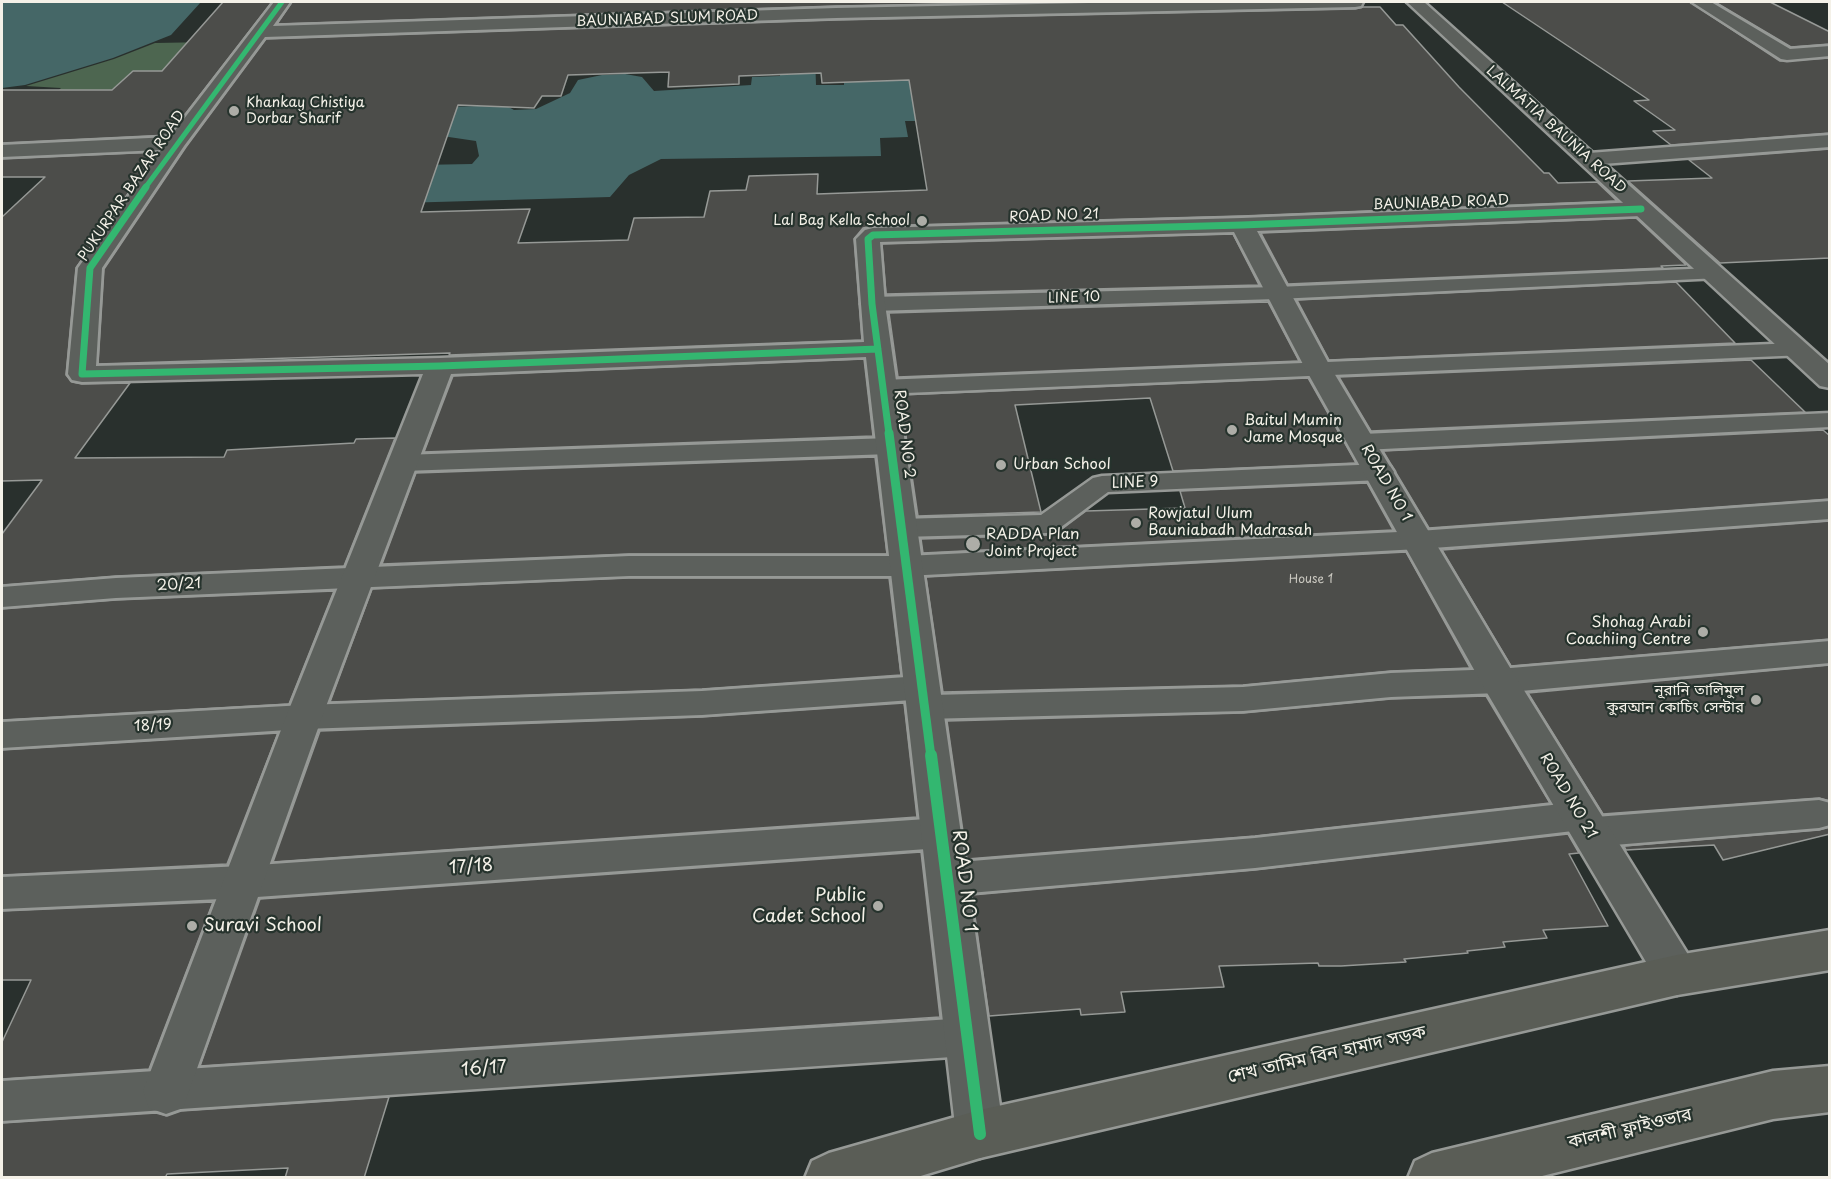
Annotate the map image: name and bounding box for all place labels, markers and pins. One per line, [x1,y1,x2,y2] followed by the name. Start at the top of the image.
[246,95,364,128] place label: Khankay Chistiya Dorbar Sharif
[227,104,241,118] marker: Khankay Chistiya Dorbar Sharif
[773,213,910,229] place label: Lal Bag Kella School
[915,214,929,228] marker: Lal Bag Kella School
[1244,412,1343,447] place label: Baitul Mumin Jame Mosque
[1225,423,1239,437] marker: Baitul Mumin Jame Mosque
[1013,456,1111,474] place label: Urban School
[994,458,1008,472] marker: Urban School
[1148,505,1312,540] place label: Rowjatul Ulum Bauniabadh Madrasah
[1129,516,1143,530] marker: Rowjatul Ulum Bauniabadh Madrasah
[986,526,1079,561] place label: RADDA Plan Joint Project
[964,535,982,553] marker: RADDA Plan Joint Project
[1566,614,1691,649] place label: Shohag Arabi Coachiing Centre
[1696,625,1710,639] marker: Shohag Arabi Coachiing Centre
[1606,682,1744,717] place label: নূরানি তালিমুল কুরআন কোচিং সেন্টার
[1749,693,1763,707] marker: নূরানি তালিমুল কুরআন কোচিং সেন্টার
[752,885,866,928] place label: Public Cadet School
[871,899,885,913] marker: Public Cadet School
[204,915,322,937] place label: Suravi School
[185,919,199,933] marker: Suravi School

